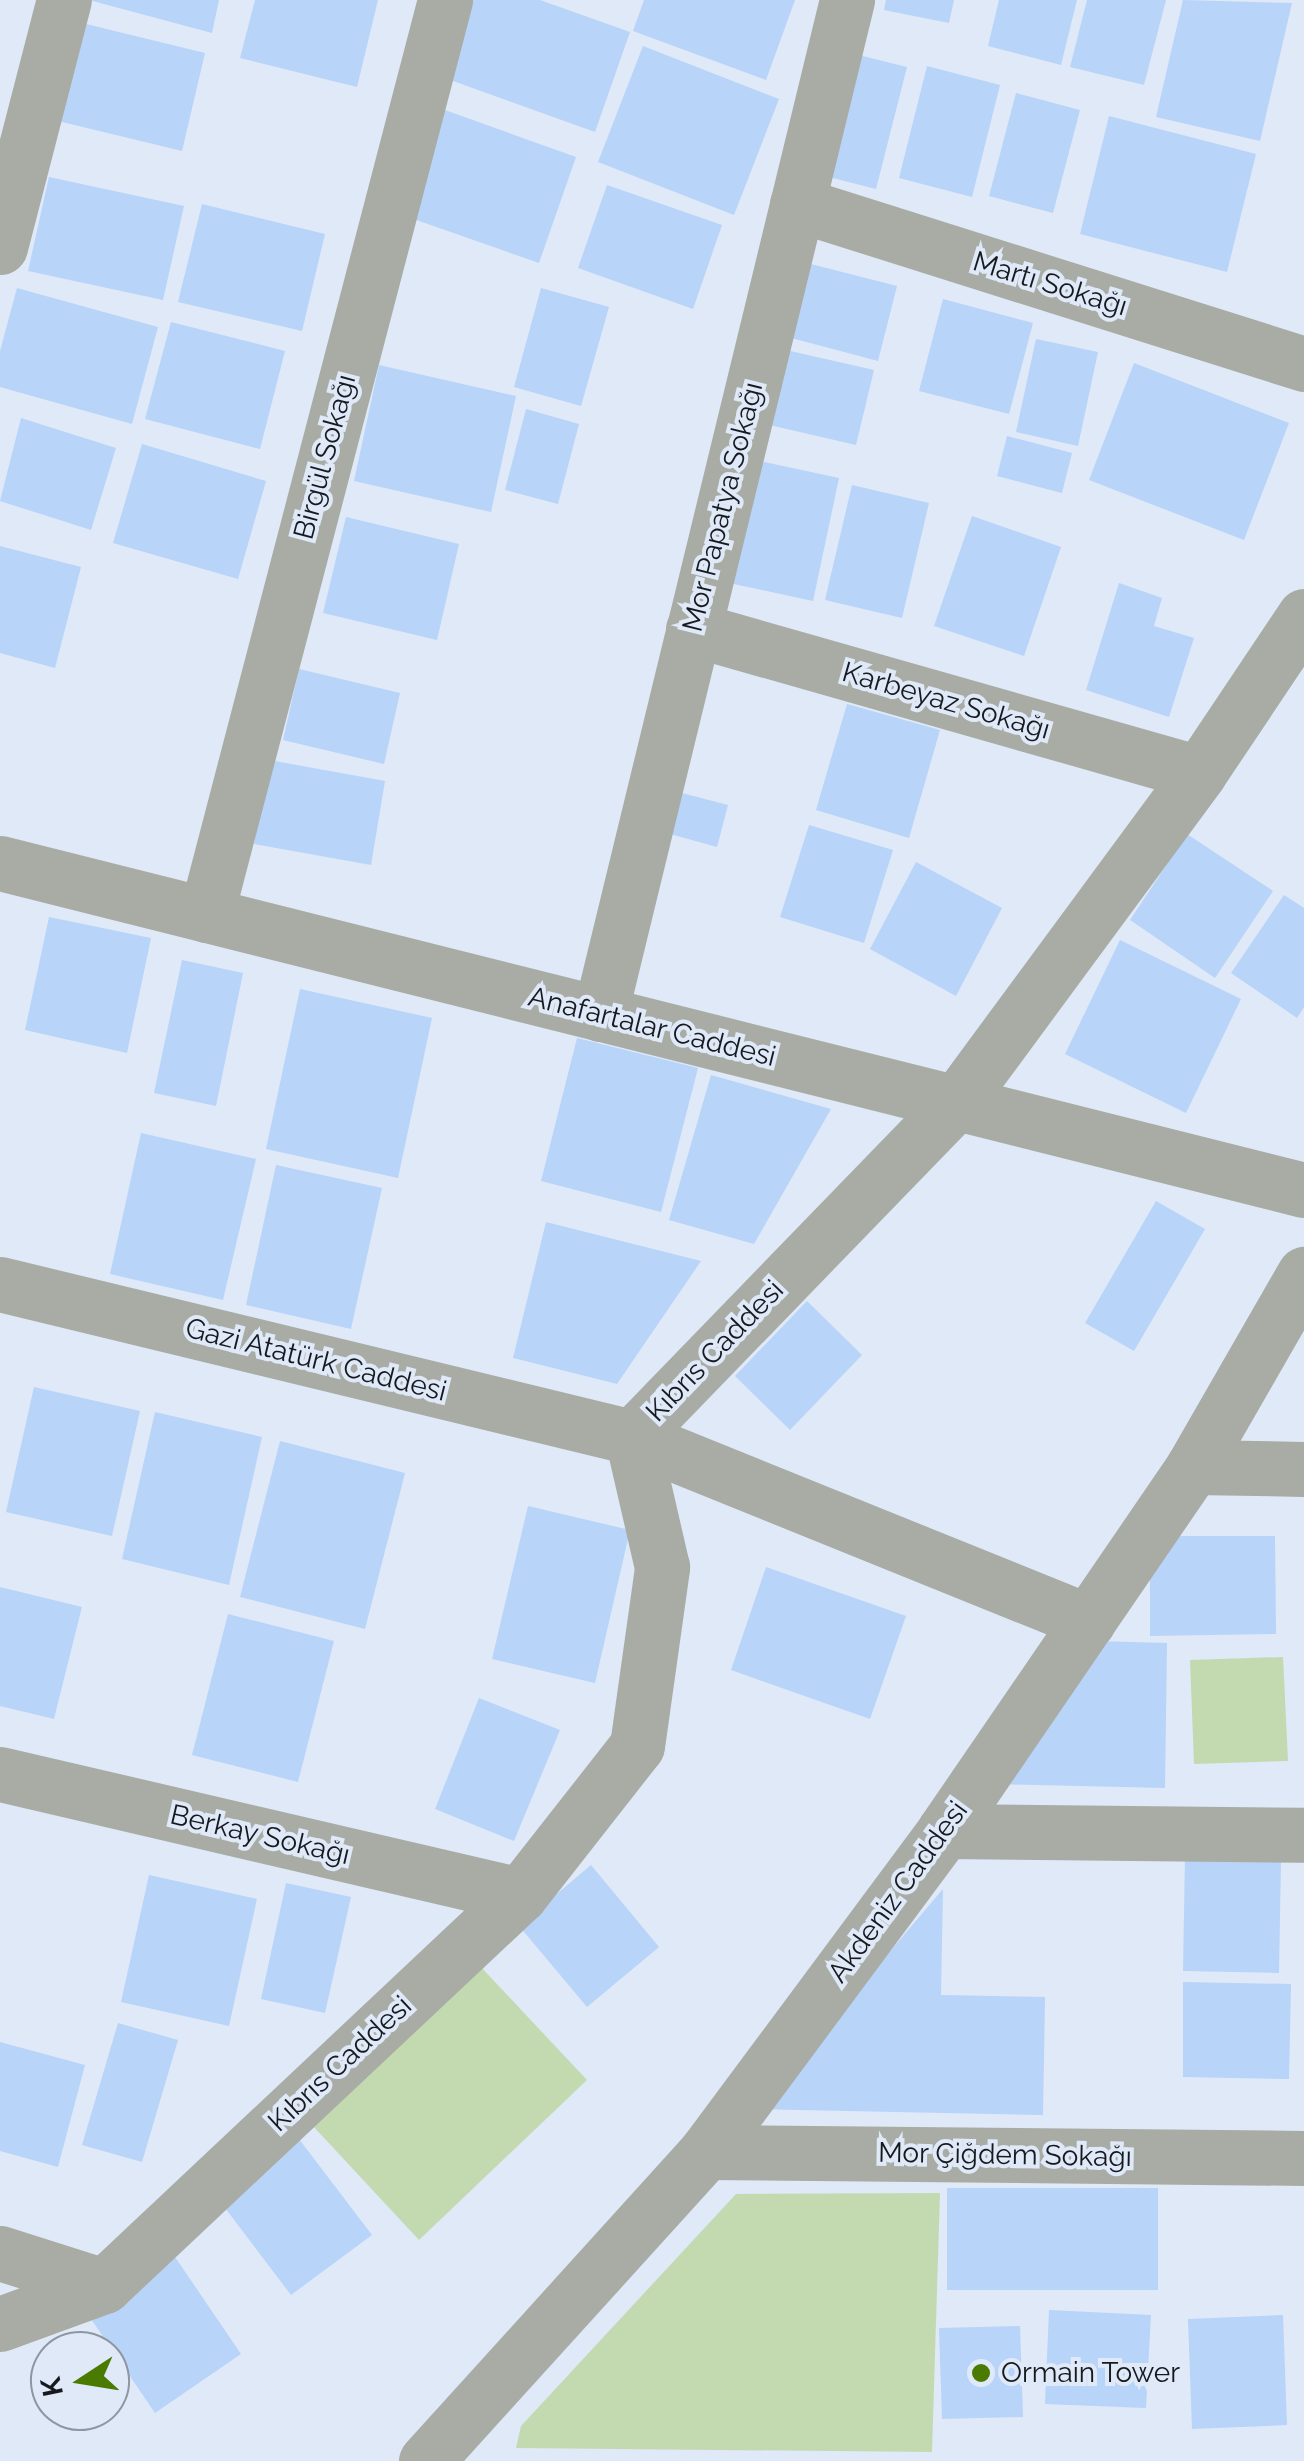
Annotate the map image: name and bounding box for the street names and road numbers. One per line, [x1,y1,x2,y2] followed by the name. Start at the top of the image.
[969,245,1131,323] street label: Martı Sokağı
[287,371,363,543] street label: Birgül Sokağı
[676,378,770,636] street label: Mor Papatya Sokağı
[838,655,1054,747] street label: Karbeyaz Sokağı
[524,980,780,1074] street label: Anafartalar Caddesi
[639,1273,791,1429] street label: Kıbrıs Caddesi
[182,1311,450,1409] street label: Gazi Atatürk Caddesi
[821,1795,975,1989] street label: Akdeniz Caddesi
[167,1798,353,1872] street label: Berkay Sokağı
[261,1989,419,2139] street label: Kıbrıs Caddesi
[878,2136,1132,2174] street label: Mor Çiğdem Sokağı

